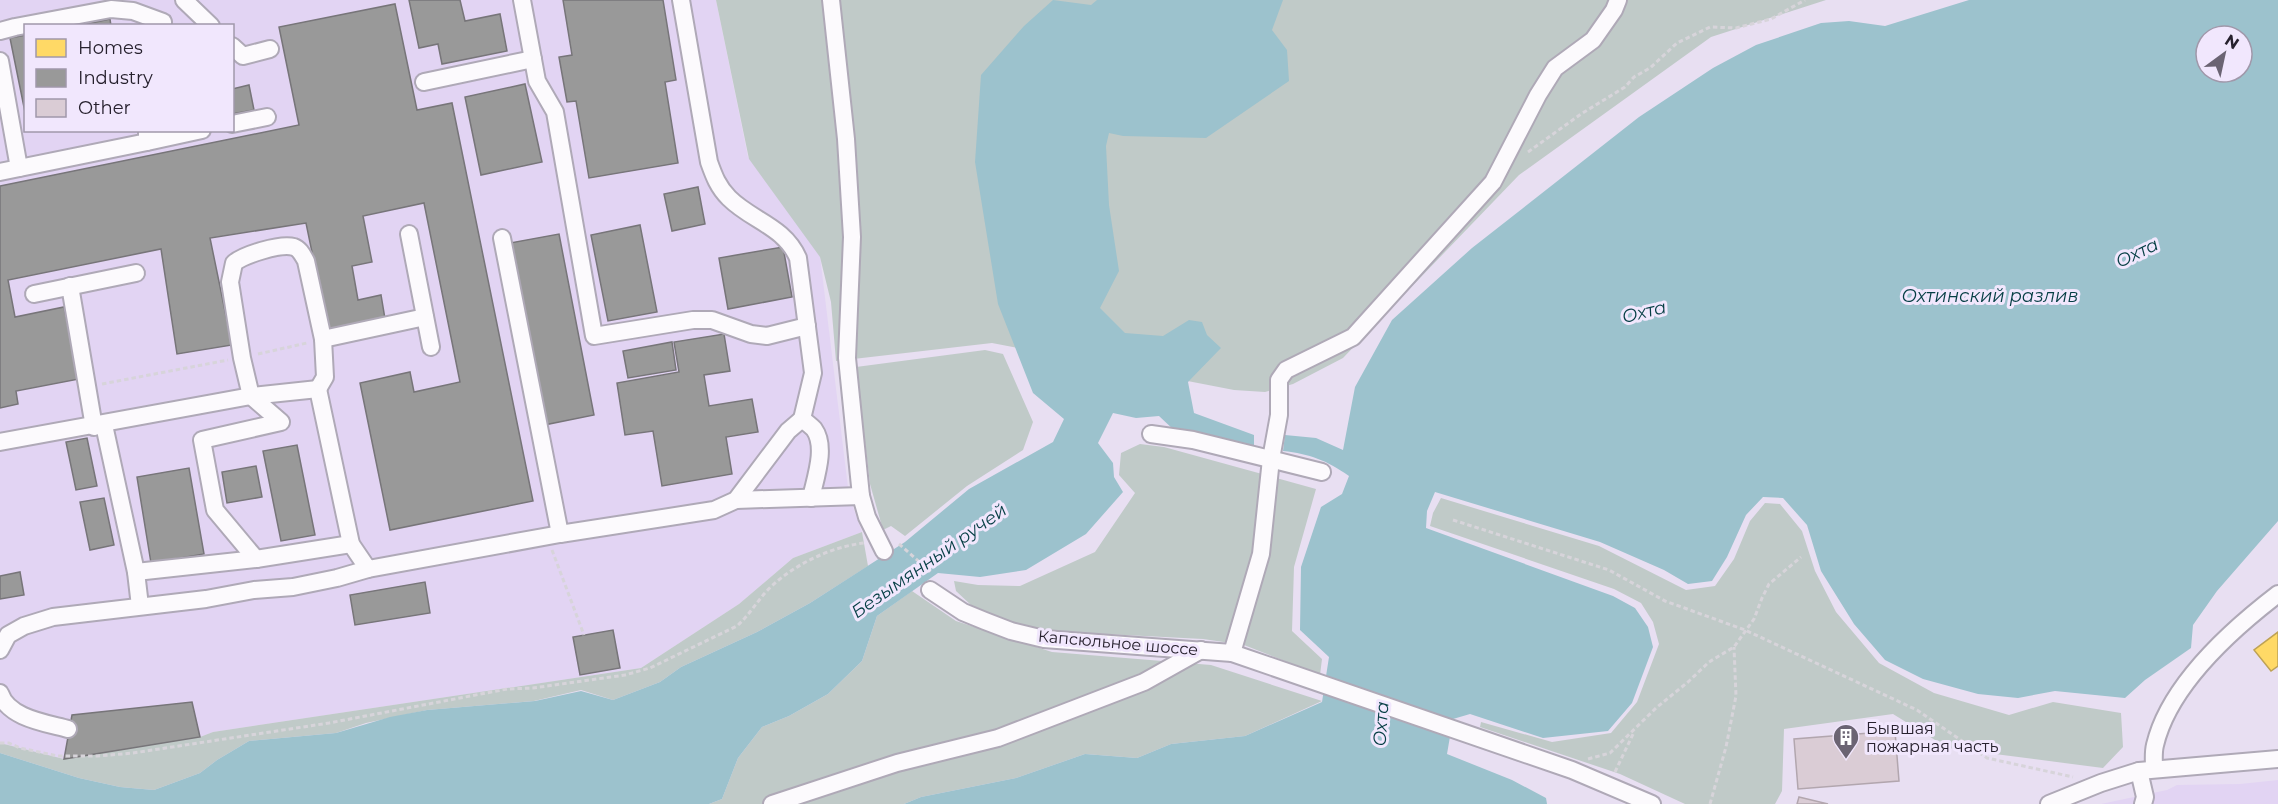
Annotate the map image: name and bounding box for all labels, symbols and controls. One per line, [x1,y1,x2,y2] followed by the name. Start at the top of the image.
[24,24,234,132] legend
[2194,24,2254,84] north arrow
[2221,30,2242,53] text: N
[78,37,143,59] text: Homes
[78,67,153,89] text: Industry
[78,97,131,119] text: Other
[2112,233,2162,273] water label: Охта
[1902,285,2078,307] water label: Охтинский разлив
[1620,296,1668,328] water label: Охта
[847,499,1011,623] water label: Безымянный ручей
[1037,627,1199,659] street label: Капсюльное шоссе
[1368,701,1394,747] water label: Охта
[1866,719,1998,756] place label: Бывшая пожарная часть
[1831,722,1861,760] building icon: Бывшая пожарная часть

